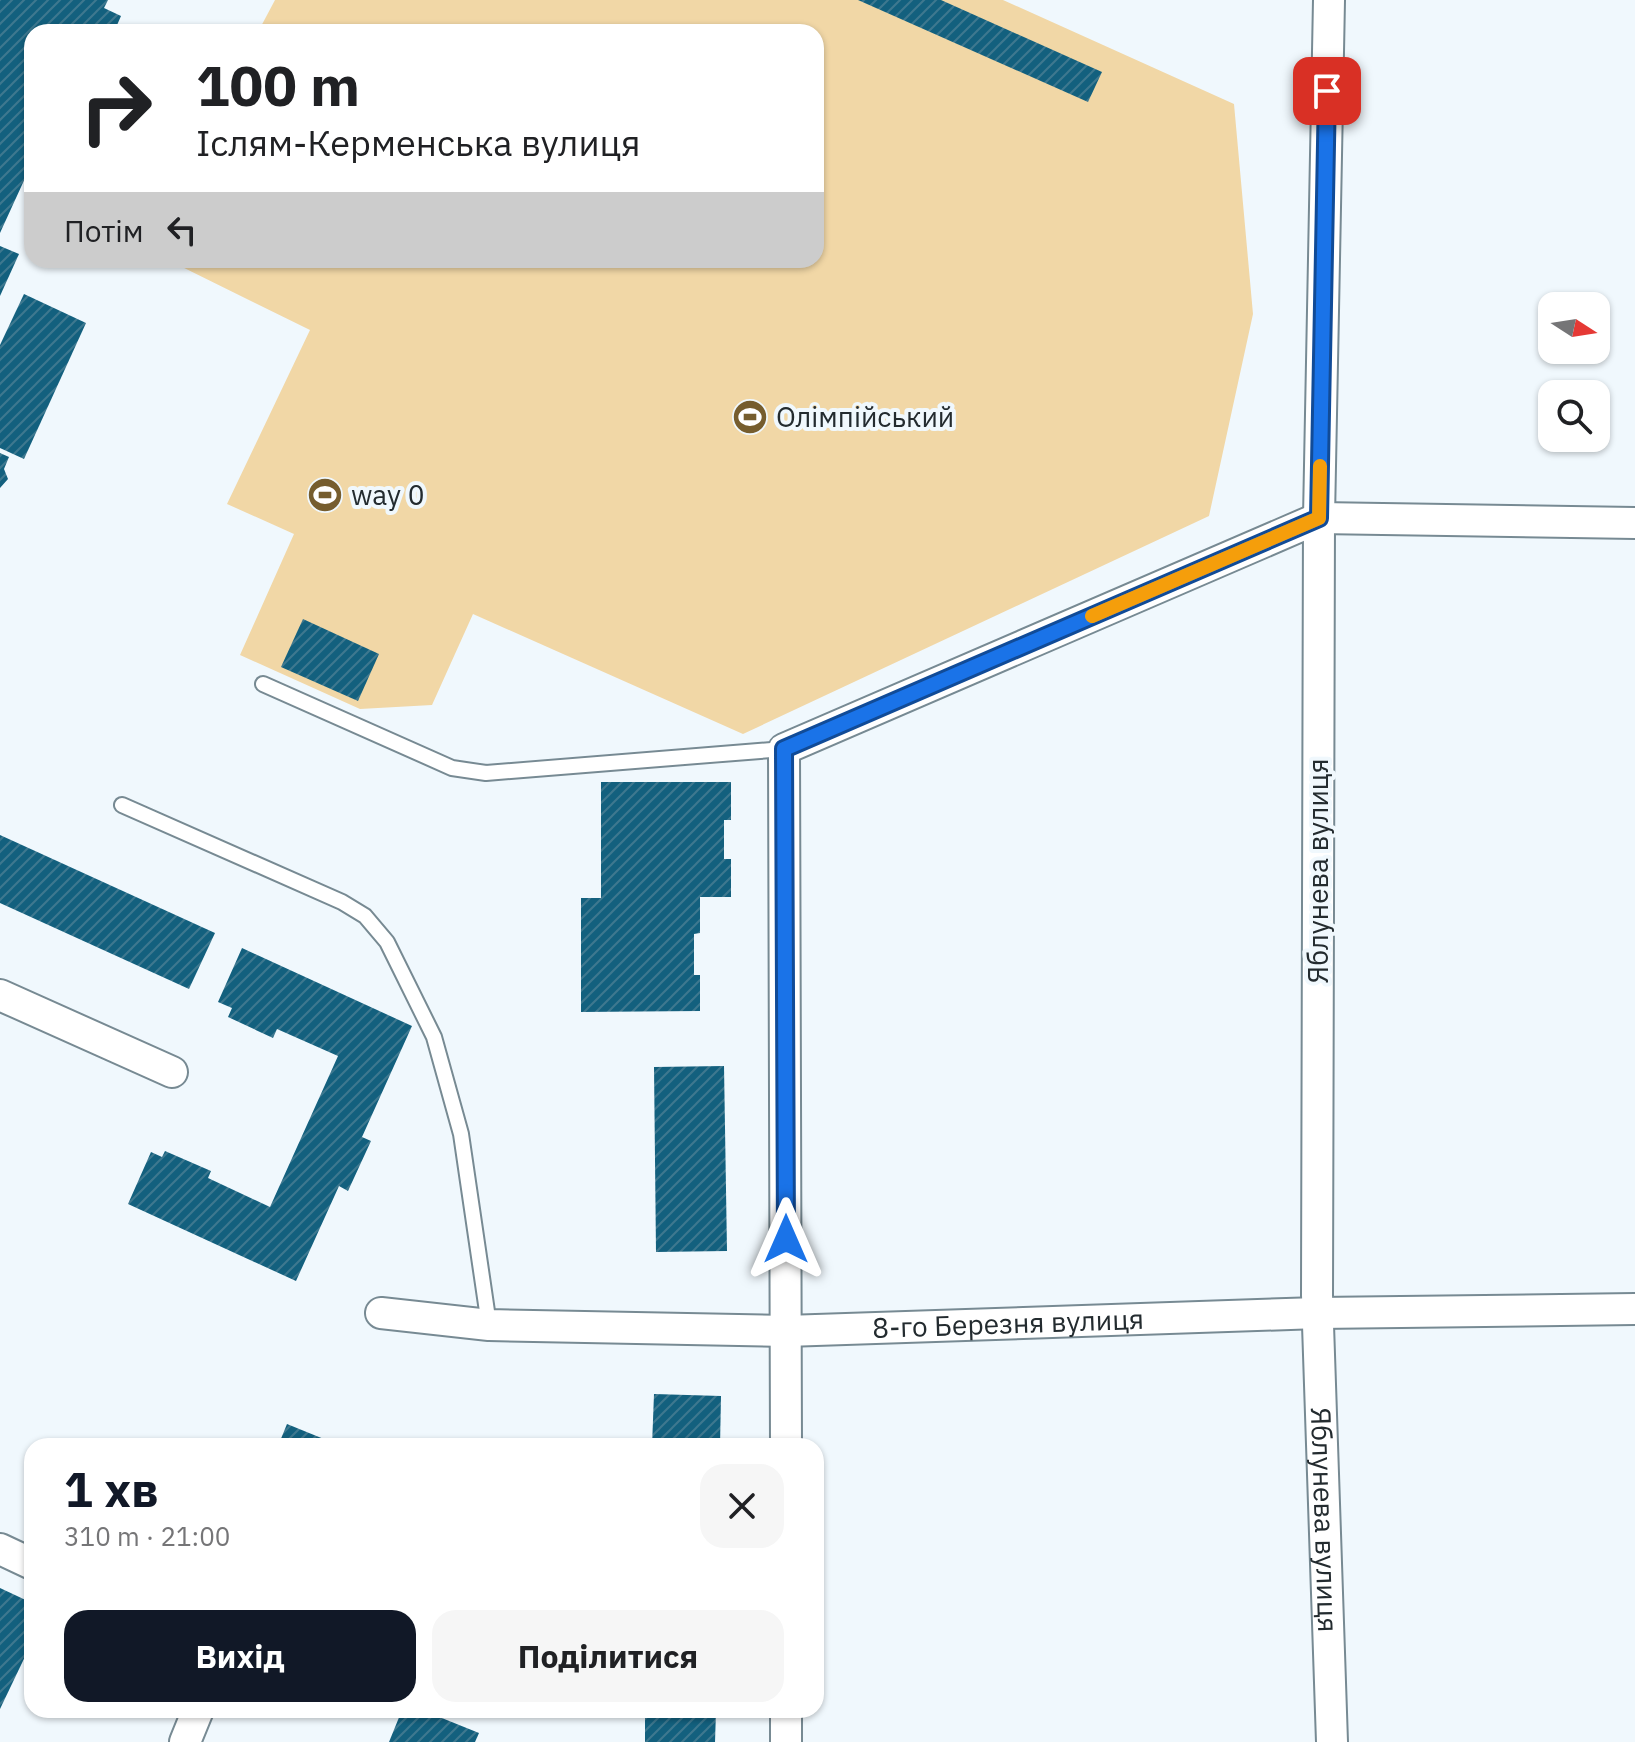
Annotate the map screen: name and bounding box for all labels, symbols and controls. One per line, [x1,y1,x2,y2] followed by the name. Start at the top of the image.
[196,49,360,121] text: 100 m
[64,56,168,160] icon: right
[1293,57,1361,125] pin
[1305,69,1349,113] icon: arrive
[196,119,640,166] text: Іслям-Керменська вулиця
[160,208,204,252] icon: left
[64,211,144,250] text: Потім
[1538,292,1610,364] north arrow
[1538,292,1610,452] map controls
[1538,380,1610,452] button: search
[731,398,769,436] sports icon: Олімпійський
[776,398,954,435] place label: Олімпійський
[306,476,344,514] sports icon: way 0
[351,476,424,513] place label: way 0
[1299,758,1336,984] street label: Яблунева вулиця
[744,1197,828,1281] position arrow
[872,1300,1145,1346] street label: 8-го Березня вулиця
[1303,1407,1347,1633] street label: Яблунева вулиця
[64,1458,159,1520] text: 1 хв
[700,1464,784,1548] button: close
[64,1519,230,1553] text: 310 m · 21:00
[64,1610,416,1702] button: Вихід
[432,1610,784,1702] button: Поділитися

